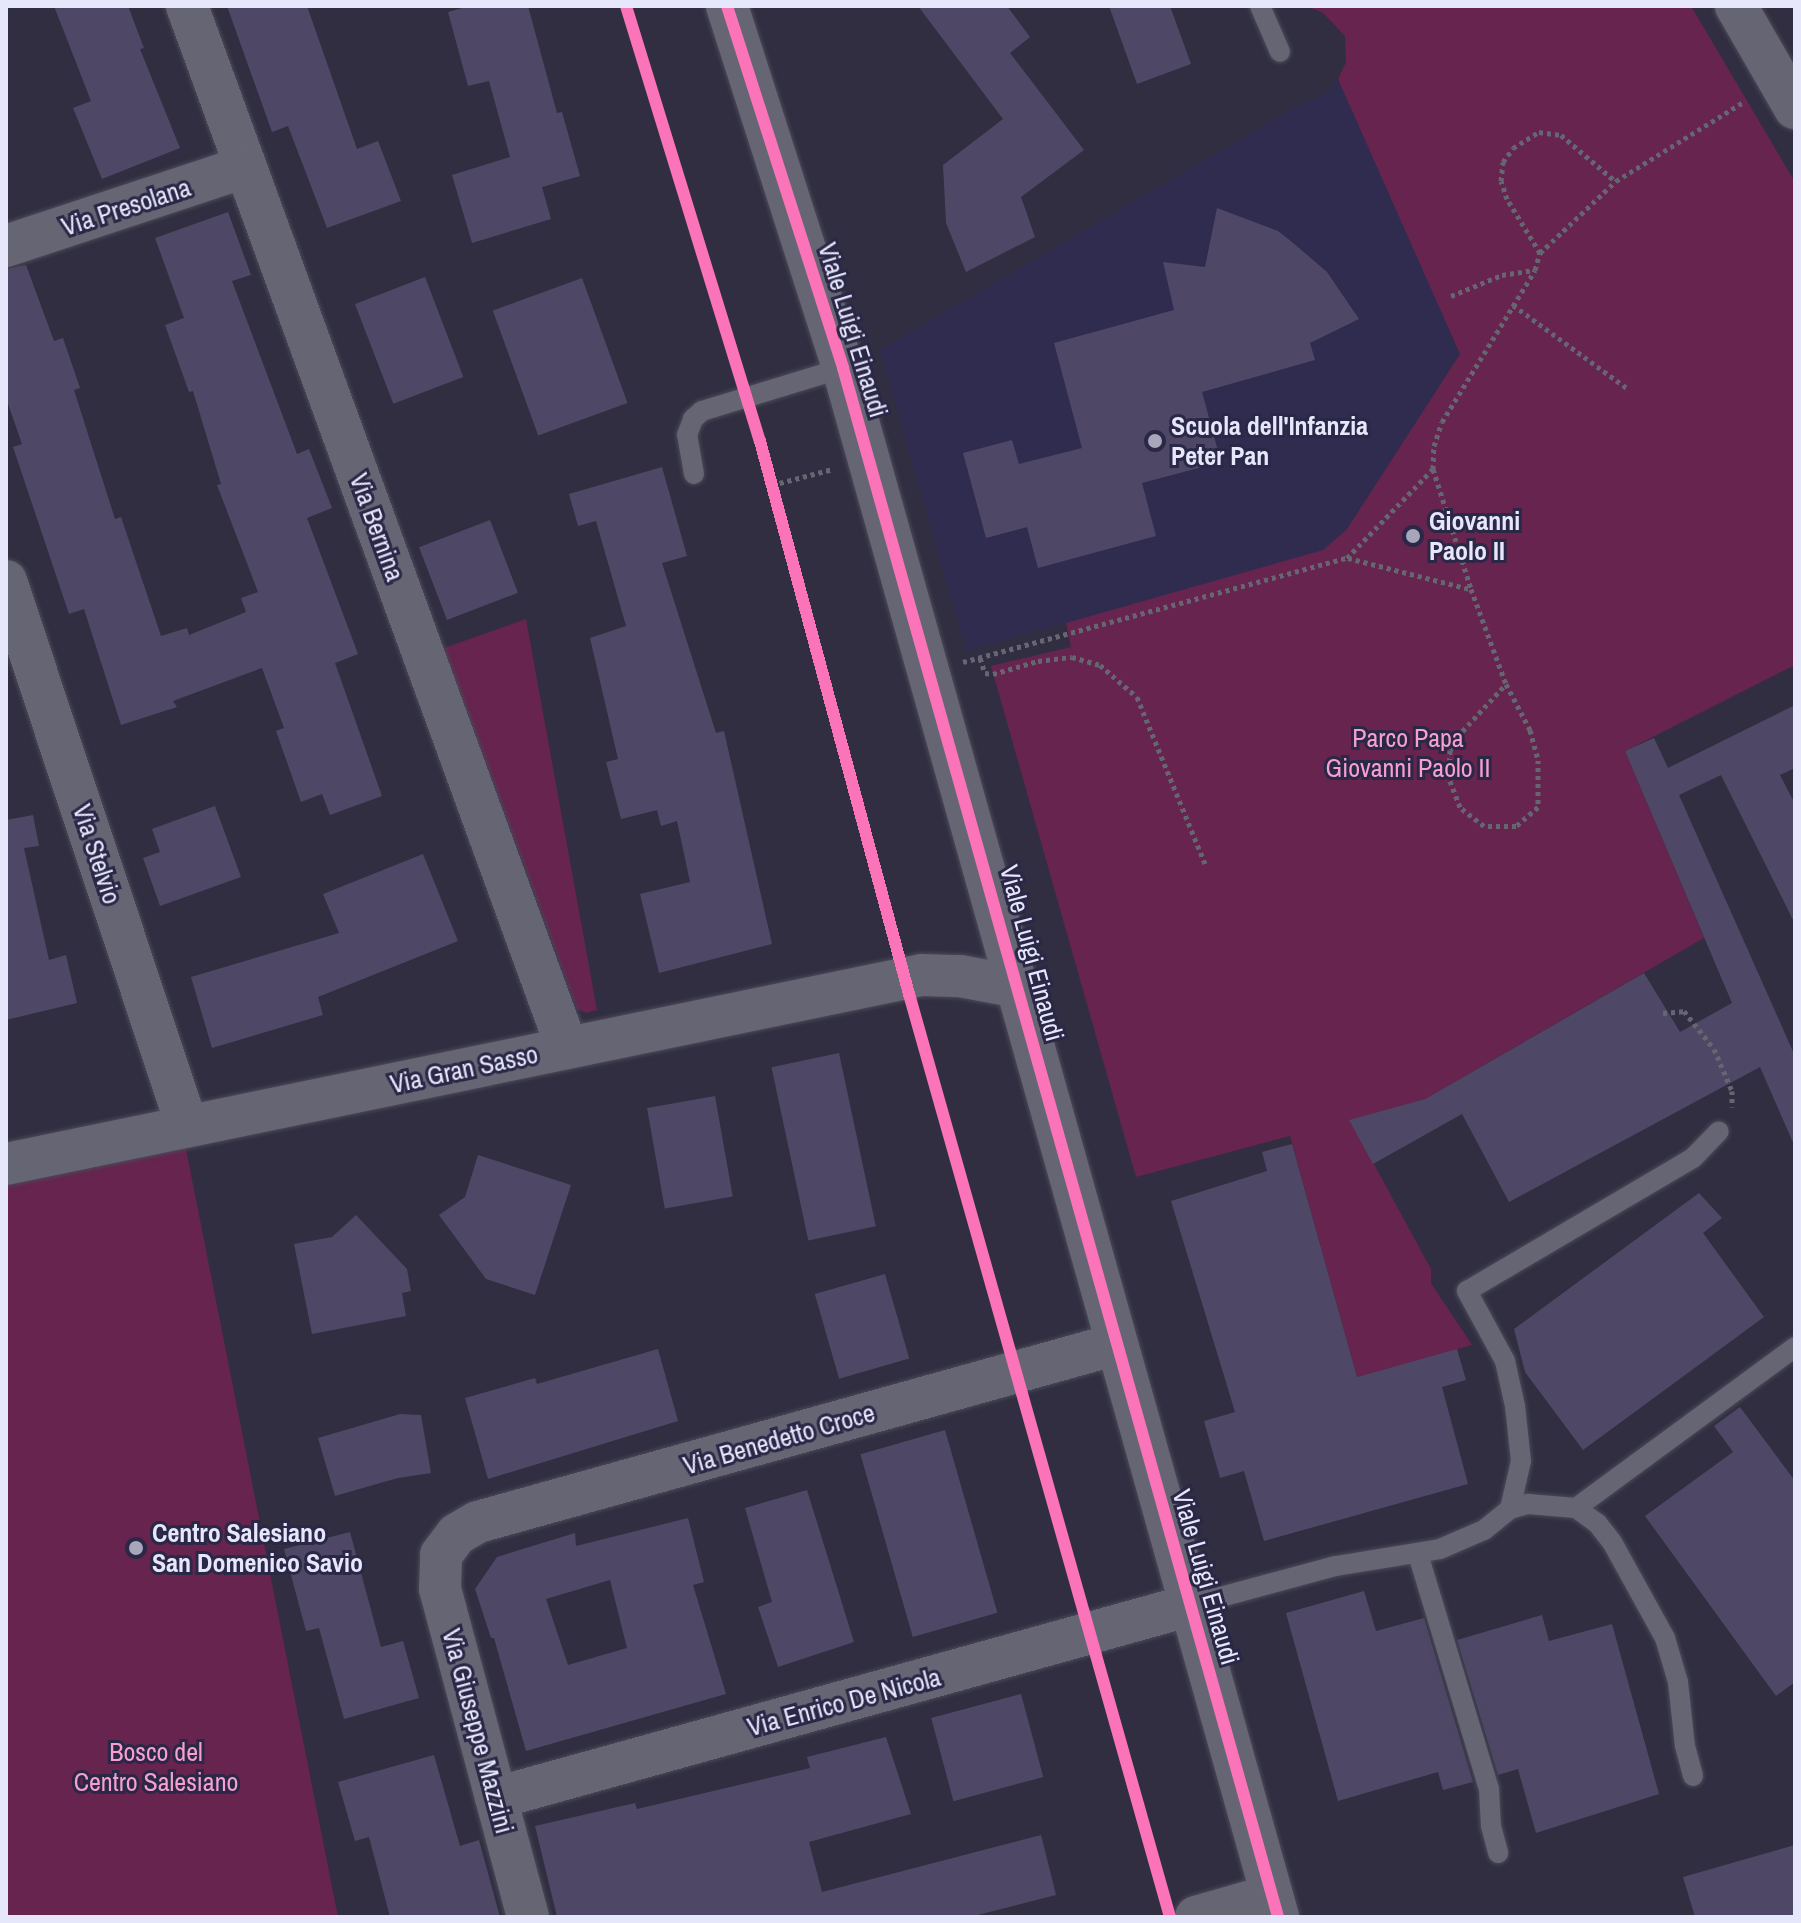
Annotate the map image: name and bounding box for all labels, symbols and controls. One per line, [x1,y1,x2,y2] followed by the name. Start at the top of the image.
[58,172,194,242] street label: Via Presolana
[812,239,894,421] street label: Viale Luigi Einaudi
[1171,410,1368,472] place label: Scuola dell'Infanzia Peter Pan
[1146,432,1164,450] marker: Scuola dell'Infanzia Peter Pan
[343,469,411,585] street label: Via Bernina
[1429,505,1520,566] place label: Giovanni Paolo II
[1404,527,1422,545] marker: Giovanni Paolo II
[1326,722,1490,784] park label: Parco Papa Giovanni Paolo II
[66,800,128,908] street label: Via Stelvio
[994,862,1070,1044] street label: Viale Luigi Einaudi
[387,1038,541,1100] street label: Via Gran Sasso
[680,1397,878,1481] street label: Via Benedetto Croce
[1166,1486,1246,1668] street label: Viale Luigi Einaudi
[152,1517,363,1578] place label: Centro Salesiano San Domenico Savio
[127,1539,145,1557] marker: Centro Salesiano San Domenico Savio
[436,1625,520,1837] street label: Via Giuseppe Mazzini
[744,1661,944,1743] street label: Via Enrico De Nicola
[74,1736,238,1798] park label: Bosco del Centro Salesiano

